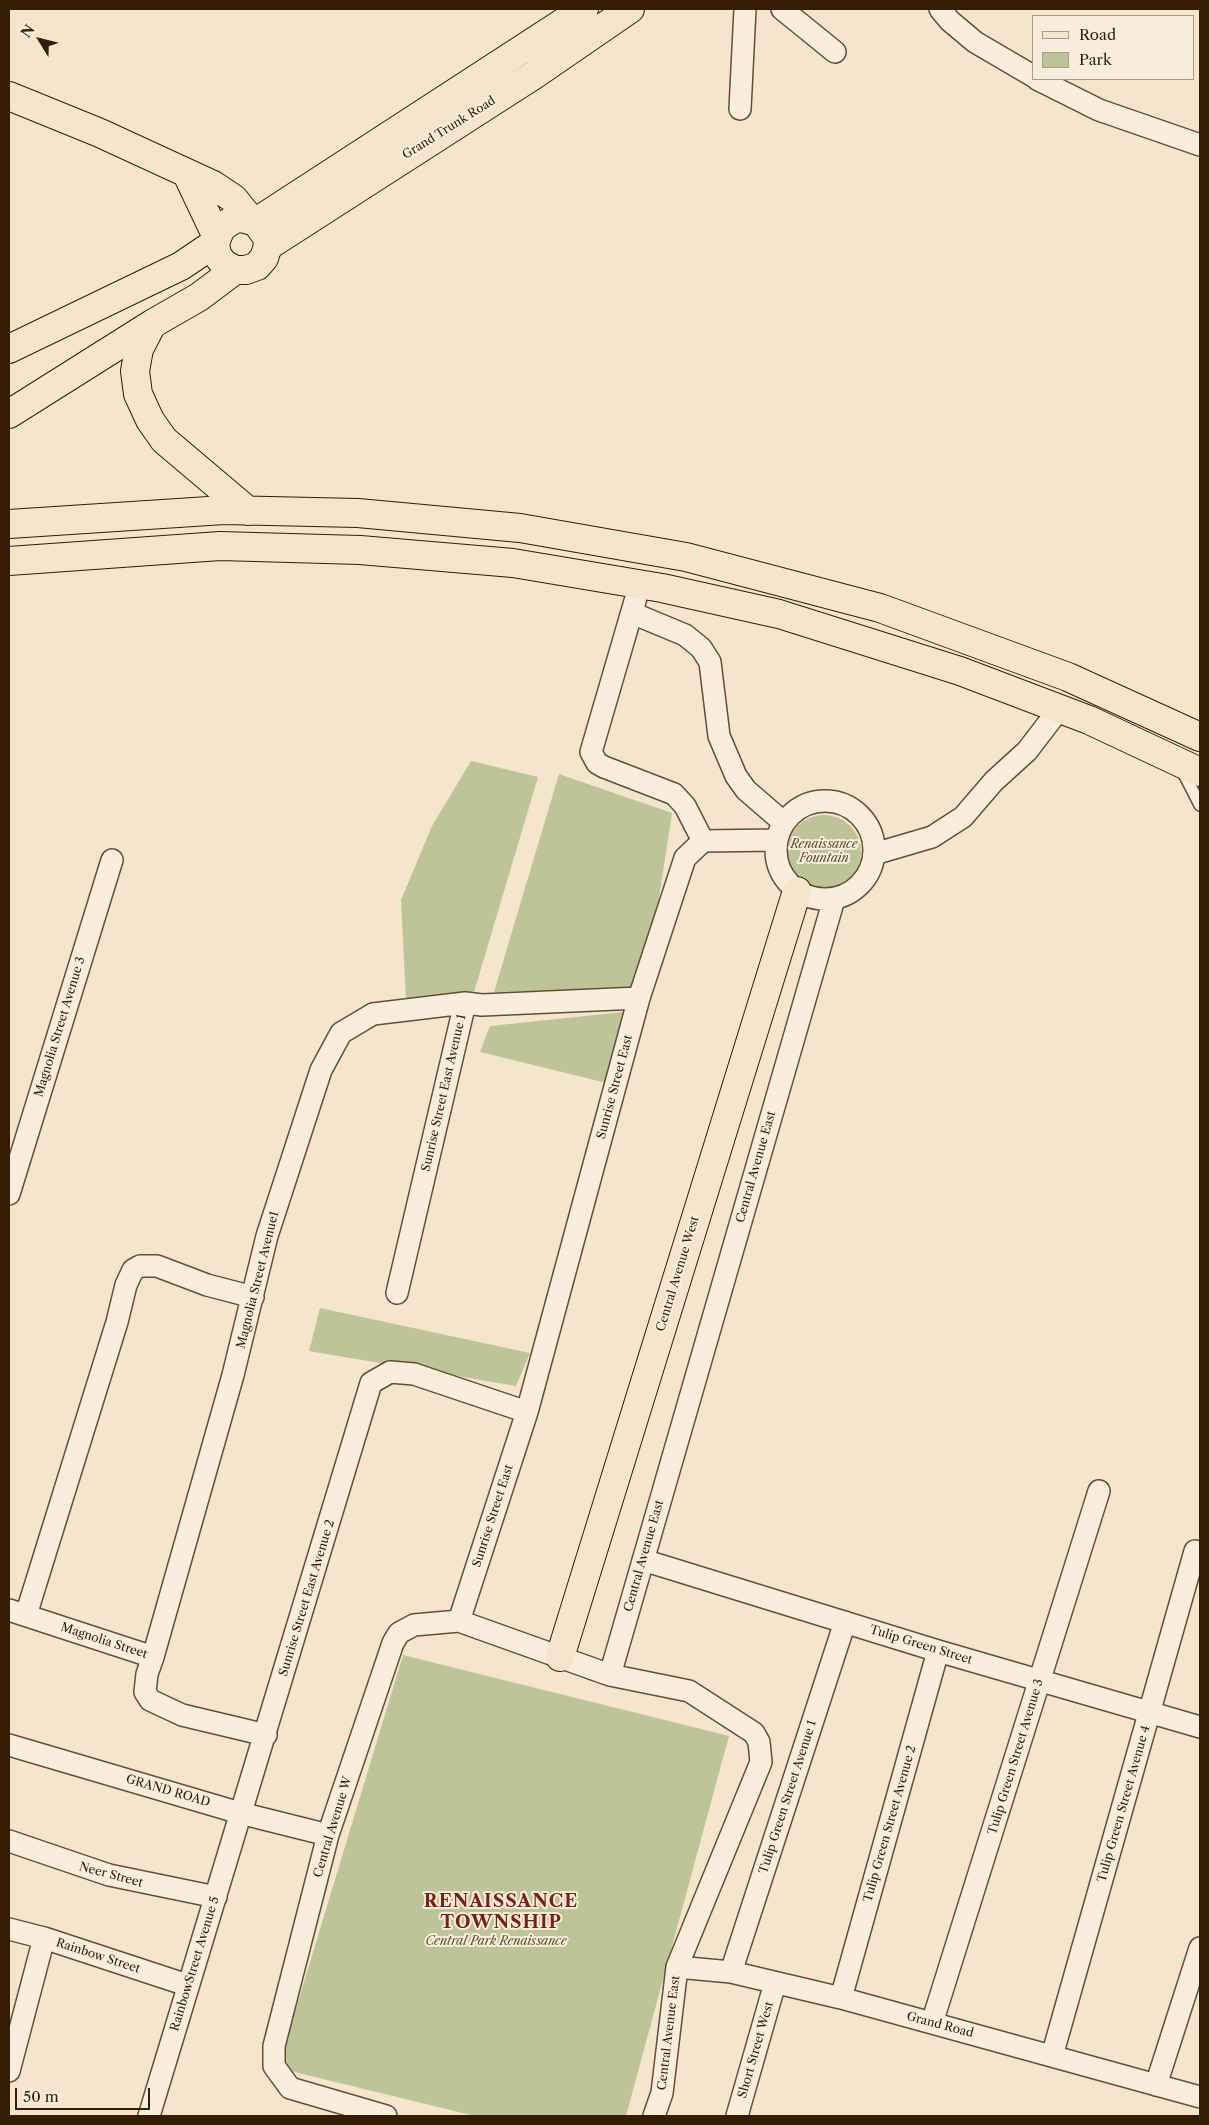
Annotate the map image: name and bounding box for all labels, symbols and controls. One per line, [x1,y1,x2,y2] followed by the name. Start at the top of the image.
[15,15,65,65] north arrow
[1032,15,1194,80] legend
[17,21,39,41] text: N
[1079,25,1116,44] text: Road
[1079,50,1112,69] text: Park
[400,94,498,162] street label: Grand Trunk Road
[791,838,857,866] park label: Renaissance Fountain
[32,955,88,1099] street label: Magnolia Street Avenue 3
[419,1013,469,1173] street label: Sunrise Street East Avenue 1
[594,1033,636,1141] street label: Sunrise Street East
[733,1109,779,1225] street label: Central Avenue East
[234,1210,282,1350] street label: Magnolia Street Avenue1
[654,1215,702,1333] street label: Central Avenue West
[470,1463,516,1569] street label: Sunrise Street East
[621,1498,667,1614] street label: Central Avenue East
[276,1518,338,1678] street label: Sunrise Street East Avenue 2
[59,1620,149,1662] street label: Magnolia Street
[868,1623,974,1667] street label: Tulip Green Street
[985,1677,1047,1837] street label: Tulip Green Street Avenue 3
[756,1718,820,1876] street label: Tulip Green Street Avenue 1
[1095,1724,1153,1884] street label: Tulip Green Street Avenue 4
[861,1744,919,1904] street label: Tulip Green Street Avenue 2
[124,1772,212,1810] street label: GRAND ROAD
[311,1775,355,1879] street label: Central Avenue W
[78,1860,144,1890] street label: Neer Street
[422,1891,580,1934] district label: RENAISSANCE TOWNSHIP
[168,1895,222,2033] street label: RainbowStreet Avenue 5
[426,1935,566,1949] park label: Central Park Renaissance
[54,1936,142,1976] street label: Rainbow Street
[655,1975,683,2091] street label: Central Avenue East
[735,2000,777,2100] street label: Short Street West
[905,2009,975,2041] street label: Grand Road
[18,2078,152,2110] scale bar
[23,2087,59,2106] text: 50 m

